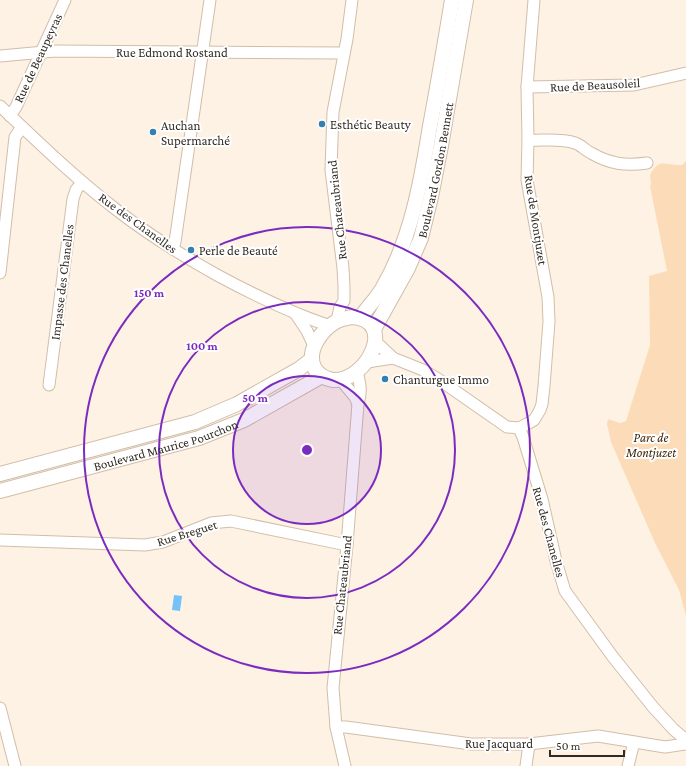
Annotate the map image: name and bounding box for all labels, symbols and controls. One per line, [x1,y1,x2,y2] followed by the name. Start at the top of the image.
[11,11,65,105] street label: Rue de Beaupeyras
[116,45,228,60] street label: Rue Edmond Rostand
[550,75,641,95] street label: Rue de Beausoleil
[414,100,456,239] street label: Boulevard Gordon Bennett
[330,117,412,132] place label: Esthétic Beauty
[161,118,230,148] place label: Auchan Supermarché
[317,119,327,129] marker: Esthétic Beauty
[148,127,158,137] marker: Auchan Supermarché
[324,159,350,261] street label: Rue Chateaubriand
[520,174,551,267] street label: Rue de Montjuzet
[96,190,180,256] street label: Rue des Chanelles
[47,223,77,341] street label: Impasse des Chanelles
[199,243,278,258] place label: Perle de Beauté
[186,245,196,255] marker: Perle de Beauté
[134,286,165,300] text: 150 m
[186,339,219,353] text: 100 m
[393,372,489,387] place label: Chanturgue Immo
[380,374,390,384] marker: Chanturgue Immo
[242,391,269,405] text: 50 m
[92,416,240,473] street label: Boulevard Maurice Pourchon
[625,430,676,461] park label: Parc de Montjuzet
[300,443,314,457] centre of rings
[530,485,568,579] street label: Rue des Chanelles
[155,516,220,549] street label: Rue Breguet
[329,534,355,636] street label: Rue Chateaubriand
[550,732,624,758] scale bar
[465,736,533,751] street label: Rue Jacquard
[556,739,581,753] text: 50 m

